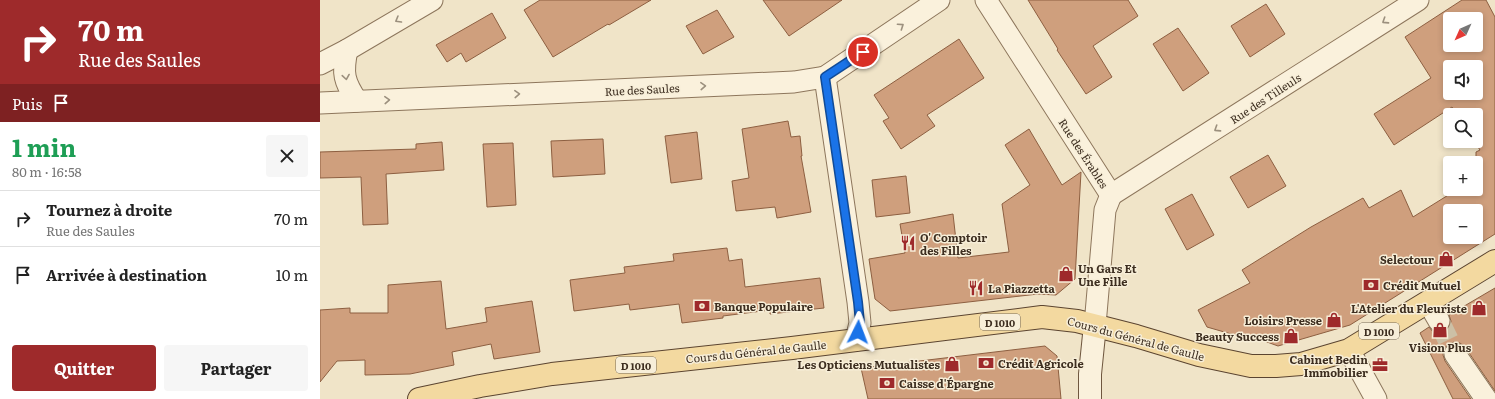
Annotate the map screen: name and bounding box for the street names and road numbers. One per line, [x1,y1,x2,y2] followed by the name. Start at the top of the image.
[1226,69,1304,127] street label: Rue des Tilleuls
[604,79,680,99] street label: Rue des Saules
[1055,115,1113,191] street label: Rue des Érables
[1066,312,1207,364] street label: Cours du Général de Gaulle
[980,314,1020,330] road number: D 1010
[1359,323,1399,339] road number: D 1010
[685,336,827,366] street label: Cours du Général de Gaulle
[616,357,656,373] road number: D 1010

